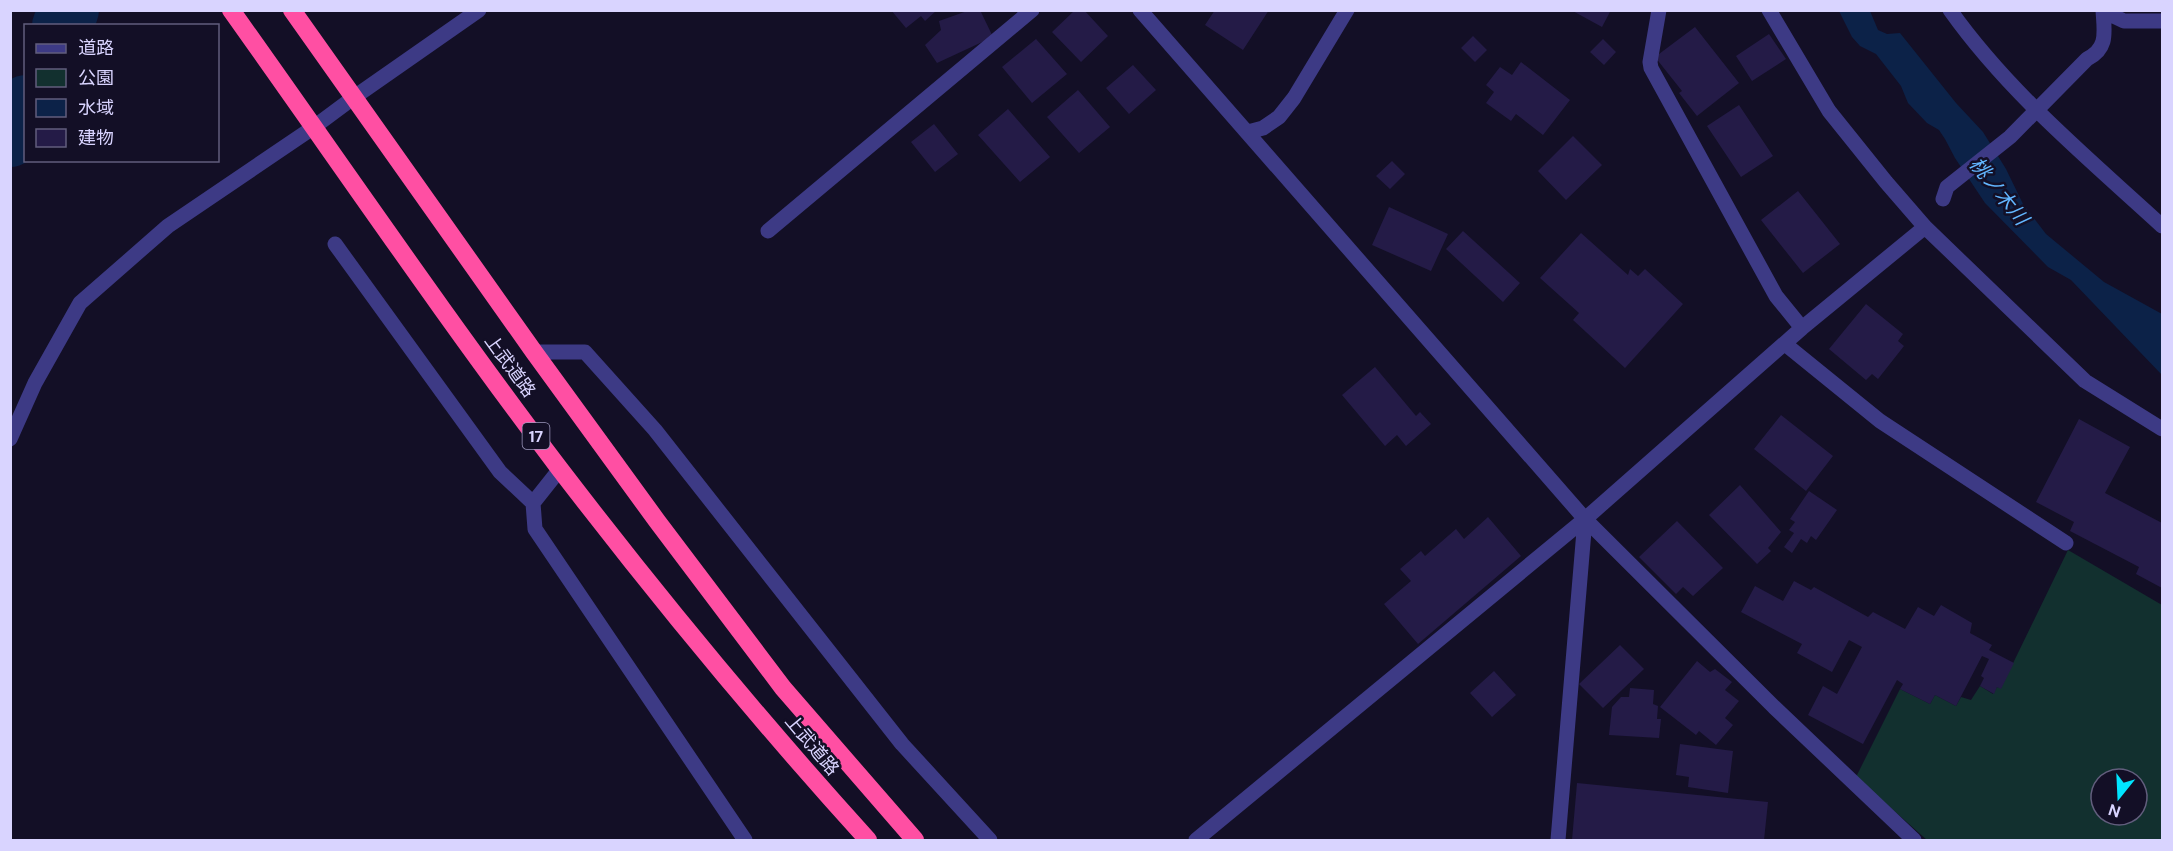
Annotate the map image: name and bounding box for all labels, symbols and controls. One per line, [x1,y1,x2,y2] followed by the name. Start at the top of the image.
[24,24,219,162] legend
[78,36,114,60] text: 道路
[78,66,114,90] text: 公園
[78,96,114,120] text: 水域
[78,126,114,150] text: 建物
[1964,152,2036,232] water label: 桃ノ木川
[479,330,541,402] street label: 上武道路
[522,423,550,449] road number: 17
[780,710,844,780] street label: 上武道路
[2089,767,2149,827] north arrow
[2106,799,2123,823] text: N

